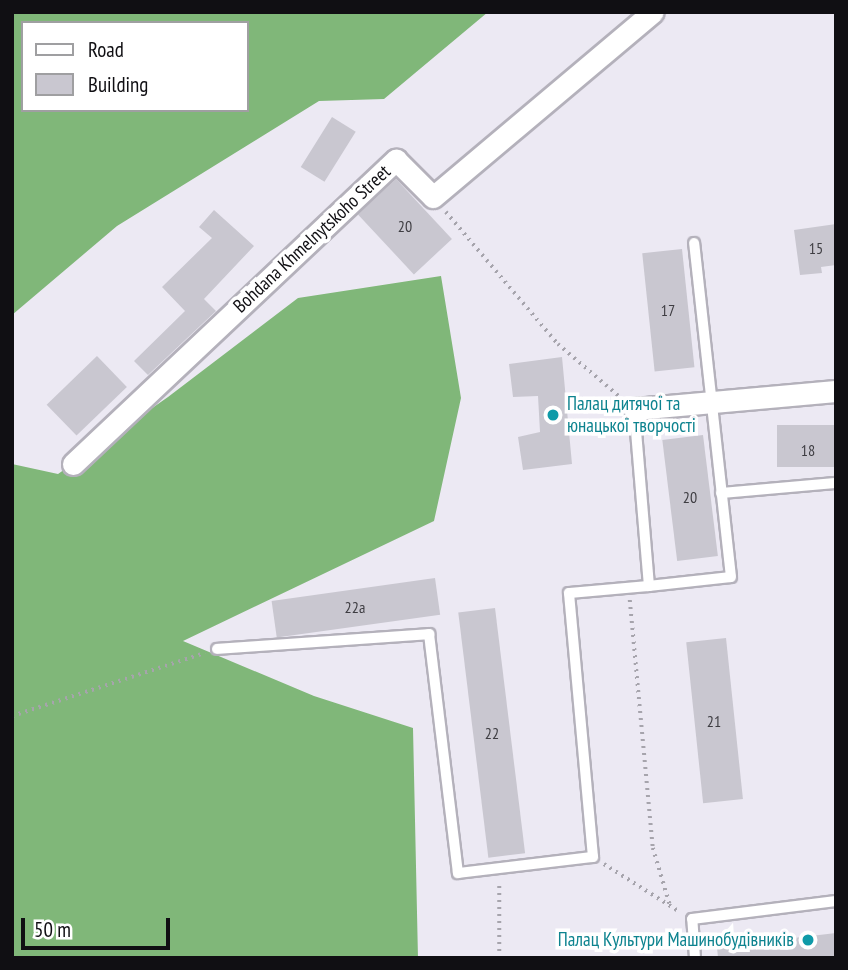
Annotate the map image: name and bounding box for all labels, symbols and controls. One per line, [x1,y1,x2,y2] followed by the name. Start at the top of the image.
[21,21,248,112] legend
[88,36,124,63] text: Road
[88,71,148,98] text: Building
[229,160,395,318] street label: Bohdana Khmelnytskoho Street
[398,216,412,236] house number: 20
[809,238,823,258] house number: 15
[661,300,675,320] house number: 17
[567,393,696,437] place label: Палац дитячої та юнацької творчості
[545,407,561,423] marker: Палац дитячої та юнацької творчості
[801,440,815,460] house number: 18
[683,487,697,507] house number: 20
[345,597,365,617] house number: 22а
[707,711,721,731] house number: 21
[485,723,499,743] house number: 22
[24,904,173,948] scale bar
[34,916,71,943] text: 50 m
[558,929,794,951] place label: Палац Культури Машинобудівників
[800,932,816,948] marker: Палац Культури Машинобудівників

